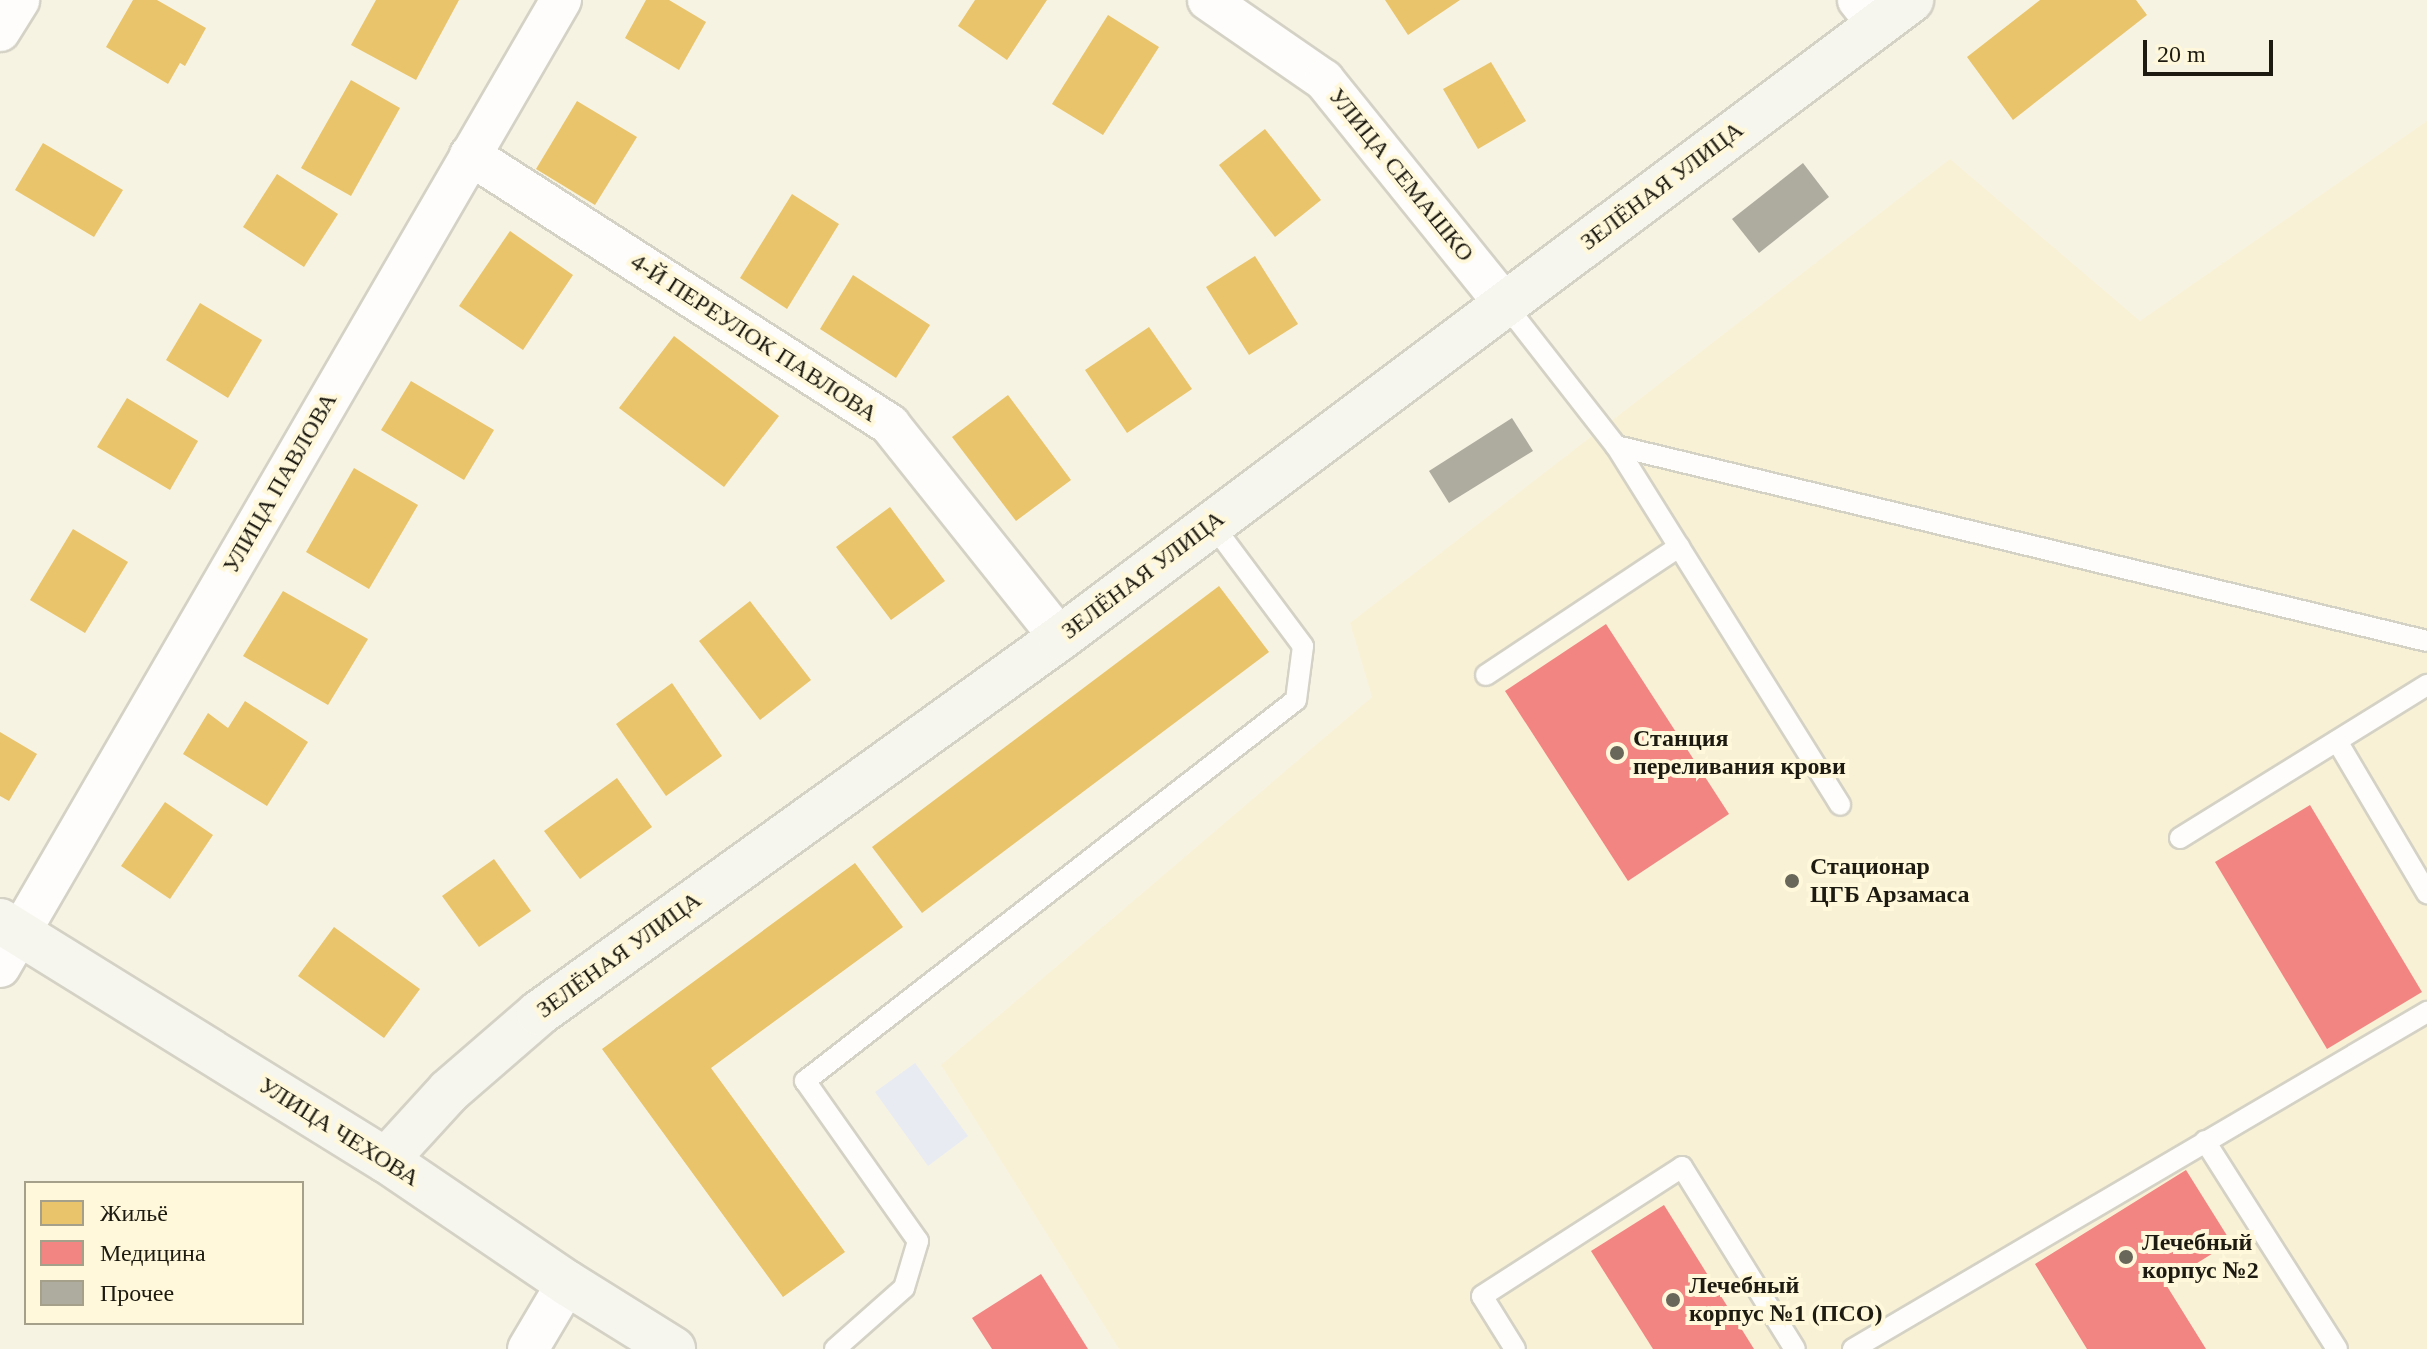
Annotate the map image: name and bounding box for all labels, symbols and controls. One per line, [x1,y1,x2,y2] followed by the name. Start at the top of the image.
[2147,24,2277,74] scale bar
[2157,41,2206,67] text: 20 m
[1322,82,1480,268] street label: УЛИЦА СЕМАШКО
[1575,115,1749,257] street label: ЗЕЛЁНАЯ УЛИЦА
[625,247,883,429] street label: 4-Й ПЕРЕУЛОК ПАВЛОВА
[217,388,343,578] street label: УЛИЦА ПАВЛОВА
[1056,504,1230,646] street label: ЗЕЛЁНАЯ УЛИЦА
[1633,725,1846,781] place label: Станция переливания крови
[1608,744,1626,762] marker: Станция переливания крови
[1810,853,1970,909] place label: Стационар ЦГБ Арзамаса
[1781,870,1803,892] marker: Стационар ЦГБ Арзамаса
[531,886,707,1024] street label: ЗЕЛЁНАЯ УЛИЦА
[253,1071,425,1193] street label: УЛИЦА ЧЕХОВА
[24,1181,304,1325] legend
[100,1200,168,1226] text: Жильё
[2142,1229,2259,1285] place label: Лечебный корпус №2
[100,1240,206,1266] text: Медицина
[2117,1248,2135,1266] marker: Лечебный корпус №2
[1689,1272,1882,1328] place label: Лечебный корпус №1 (ПСО)
[100,1280,174,1306] text: Прочее
[1664,1291,1682,1309] marker: Лечебный корпус №1 (ПСО)

